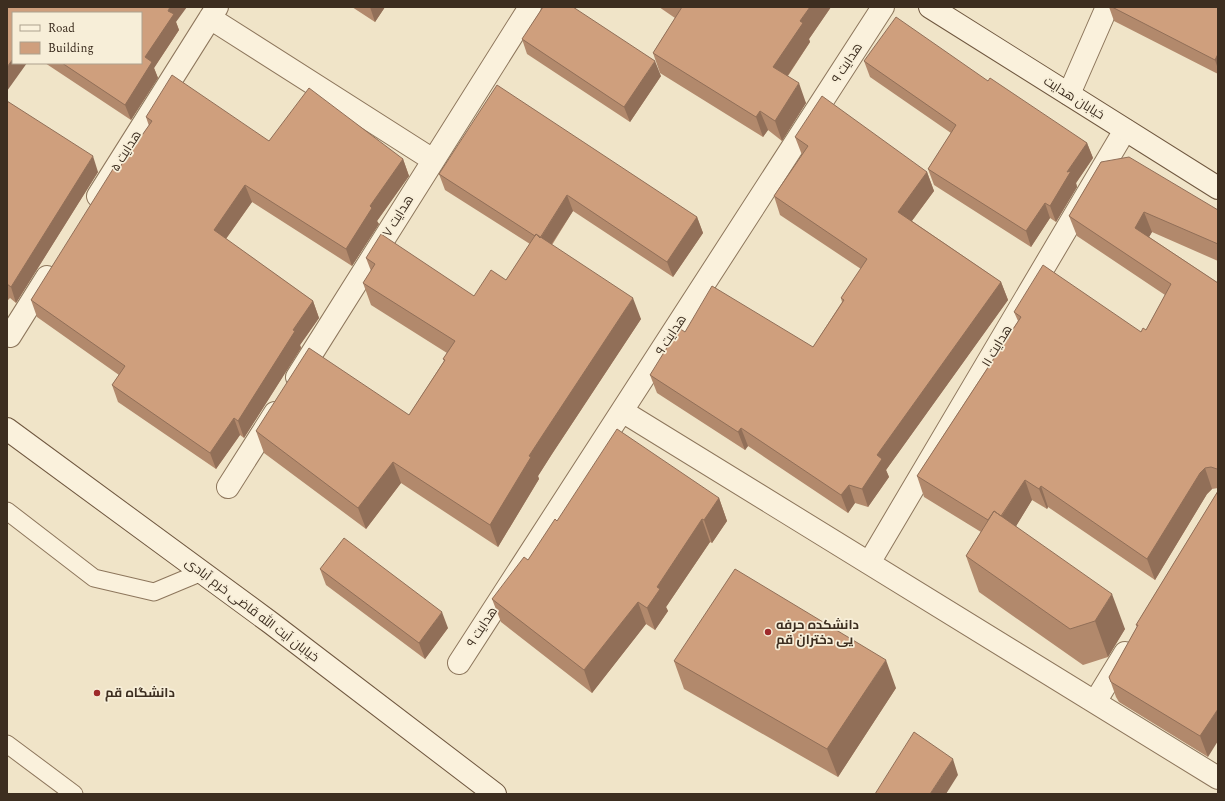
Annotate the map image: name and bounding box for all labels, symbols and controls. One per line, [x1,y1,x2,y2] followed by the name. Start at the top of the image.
[12,12,142,64] legend
[48,19,75,38] text: Road
[48,39,94,58] text: Building
[826,39,868,87] street label: هدایت ۹
[1039,71,1109,125] street label: خیابان هدایت
[106,127,146,175] street label: هدایت ۵
[377,191,419,241] street label: هدایت ۷
[650,311,692,359] street label: هدایت ۹
[977,321,1017,371] street label: هدایت ۱۱
[181,553,323,667] street label: خیابان آیت الله قاضی خرم آبادی
[461,603,503,651] street label: هدایت ۹
[776,615,859,650] place label: دانشکده حرفه یی دختران قم
[763,627,773,637] marker: دانشکده حرفه یی دختران قم
[105,683,175,703] place label: دانشگاه قم
[92,688,102,698] marker: دانشگاه قم

